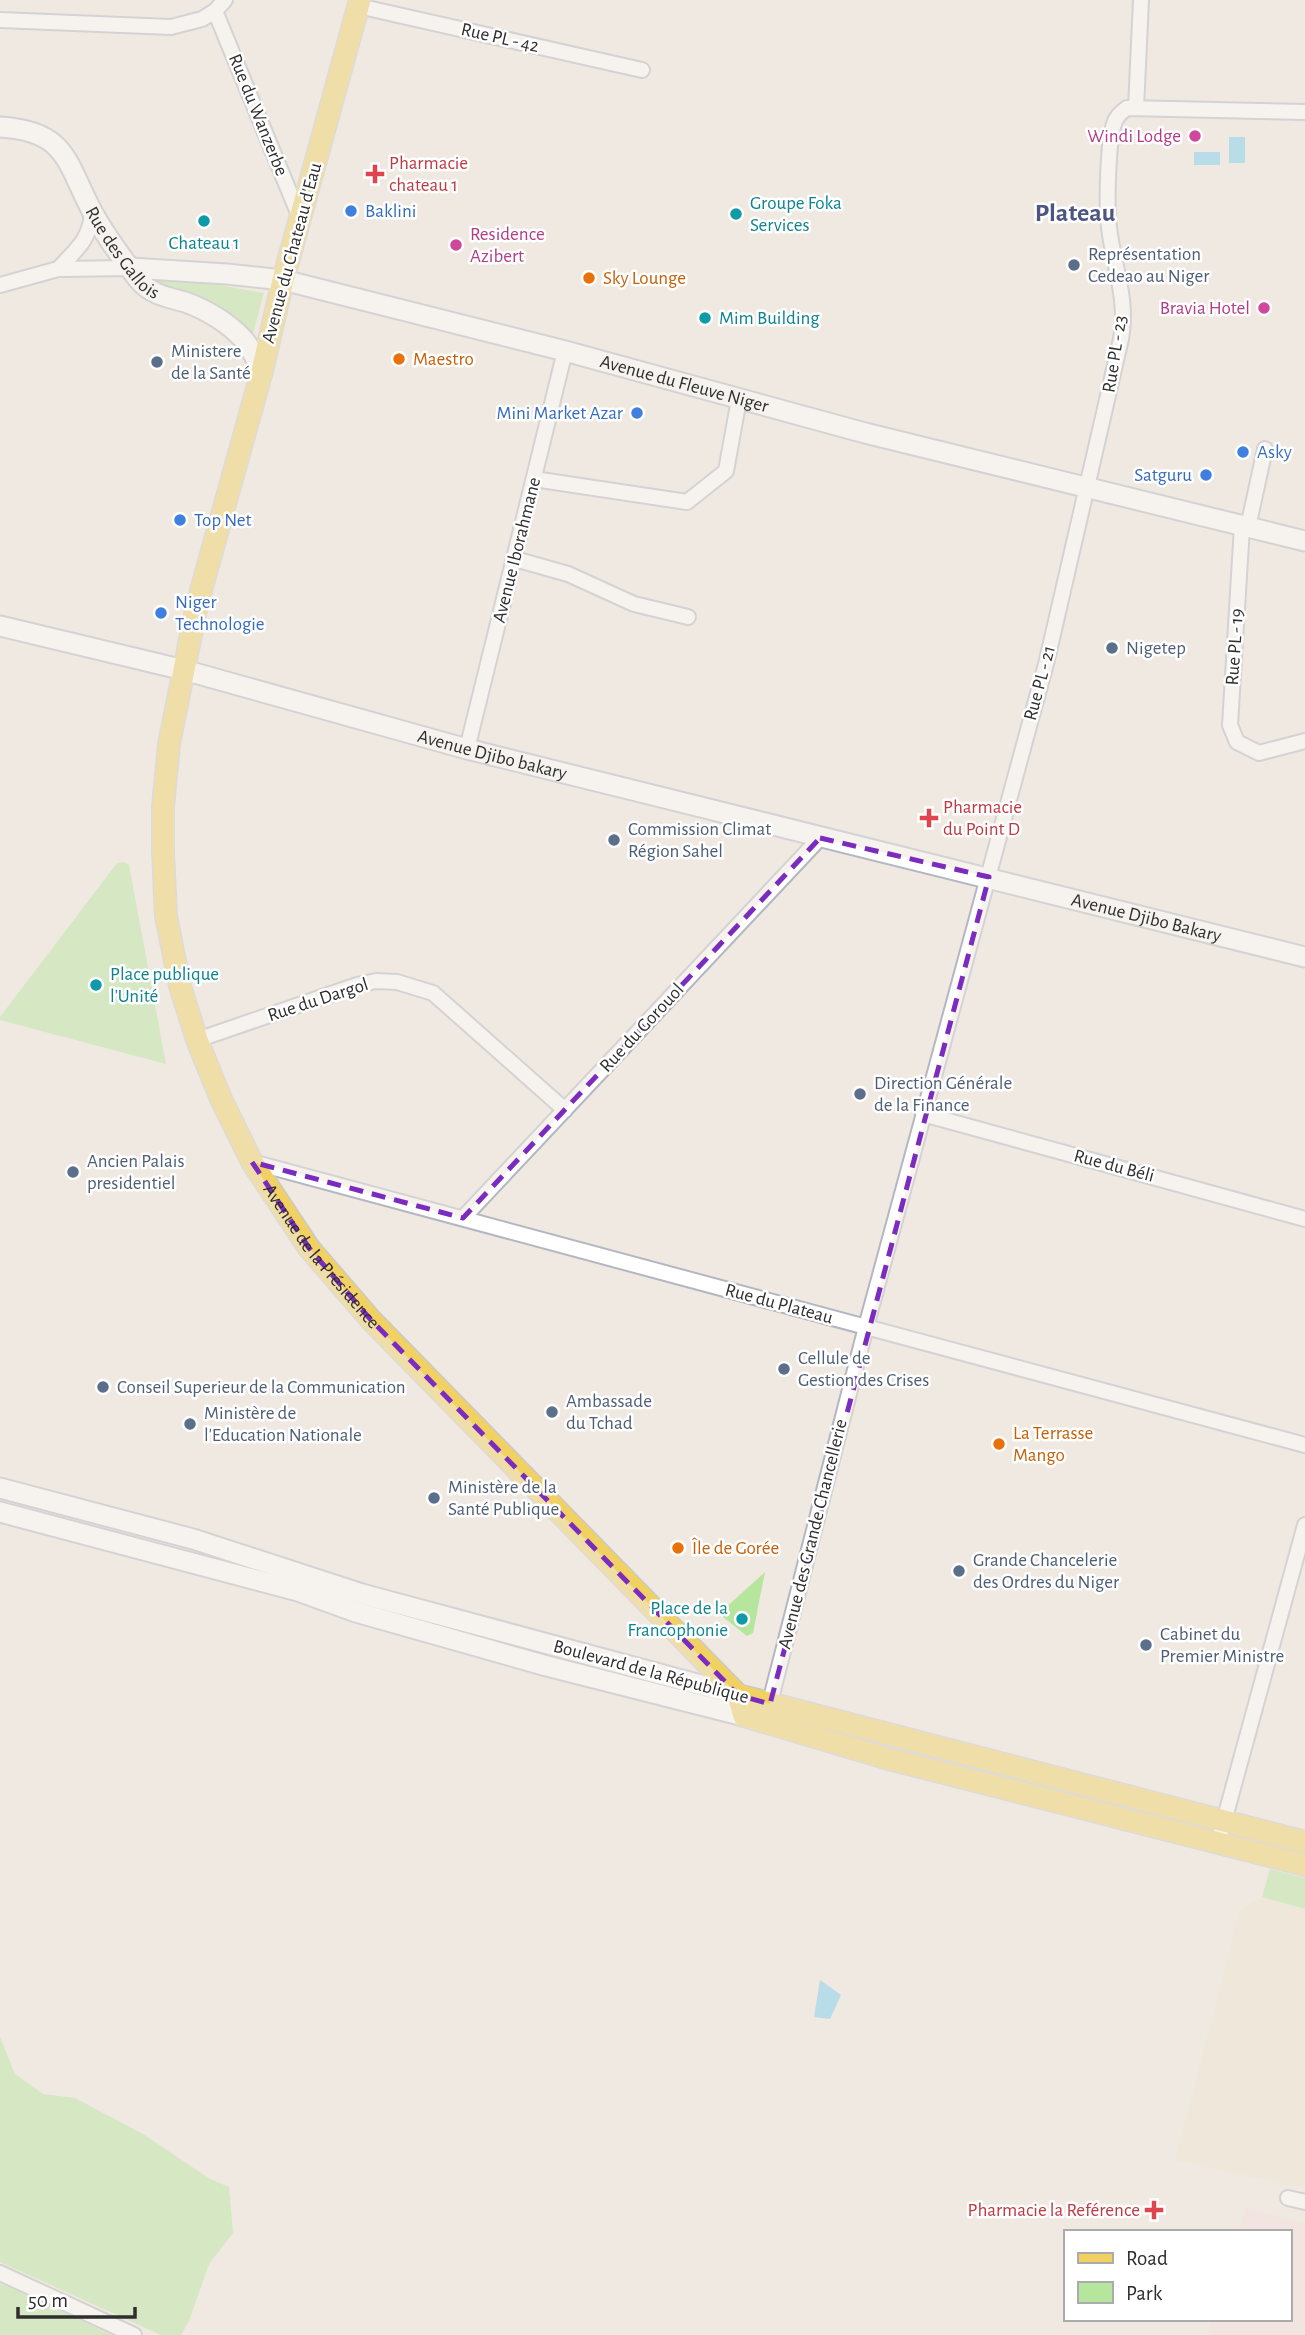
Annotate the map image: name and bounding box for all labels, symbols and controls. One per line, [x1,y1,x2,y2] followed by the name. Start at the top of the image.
[459,20,541,56] street label: Rue PL - 42
[225,51,291,179] street label: Rue du Wanzerbe
[1087,127,1181,146] place label: Windi Lodge
[1187,128,1203,144] marker: Windi Lodge
[389,154,468,195] place label: Pharmacie chateau 1
[259,160,325,345] street label: Avenue du Chateau d'Eau
[367,166,383,182] marker: Pharmacie chateau 1
[750,194,842,235] place label: Groupe Foka Services
[1035,200,1116,226] district label: Plateau
[365,202,416,221] place label: Baklini
[343,203,359,219] marker: Baklini
[82,204,162,303] street label: Rue des Gallois
[728,206,744,222] marker: Groupe Foka Services
[196,213,212,229] marker: Chateau 1
[470,225,545,266] place label: Residence Azibert
[168,234,240,253] place label: Chateau 1
[448,237,464,253] marker: Residence Azibert
[1088,245,1209,286] place label: Représentation Cedeao au Niger
[1066,257,1082,273] marker: Représentation Cedeao au Niger
[603,269,686,288] place label: Sky Lounge
[581,270,597,286] marker: Sky Lounge
[1160,299,1250,318] place label: Bravia Hotel
[1256,300,1272,316] marker: Bravia Hotel
[719,309,820,328] place label: Mim Building
[697,310,713,326] marker: Mim Building
[1100,314,1130,394] street label: Rue PL - 23
[171,342,251,383] place label: Ministere de la Santé
[413,350,474,369] place label: Maestro
[391,351,407,367] marker: Maestro
[598,352,771,416] street label: Avenue du Fleuve Niger
[149,354,165,370] marker: Ministere de la Santé
[496,404,623,423] place label: Mini Market Azar
[629,405,645,421] marker: Mini Market Azar
[1257,443,1292,462] place label: Asky
[1235,444,1251,460] marker: Asky
[1134,466,1192,485] place label: Satguru
[1198,467,1214,483] marker: Satguru
[490,475,544,625] street label: Avenue Iborahmane
[194,511,252,530] place label: Top Net
[172,512,188,528] marker: Top Net
[175,593,265,634] place label: Niger Technologie
[153,605,169,621] marker: Niger Technologie
[1223,608,1247,686] street label: Rue PL - 19
[1126,639,1186,658] place label: Nigetep
[1104,640,1120,656] marker: Nigetep
[1021,643,1059,723] street label: Rue PL - 21
[416,726,569,783] street label: Avenue Djibo bakary
[943,798,1022,839] place label: Pharmacie du Point D
[921,810,937,826] marker: Pharmacie du Point D
[628,820,771,861] place label: Commission Climat Région Sahel
[606,832,622,848] marker: Commission Climat Région Sahel
[1069,890,1223,945] street label: Avenue Djibo Bakary
[110,965,219,1006] place label: Place publique l'Unité
[265,975,371,1025] street label: Rue du Dargol
[88,977,104,993] marker: Place publique l'Unité
[596,980,688,1076] street label: Rue du Gorouol
[874,1074,1012,1115] place label: Direction Générale de la Finance
[852,1086,868,1102] marker: Direction Générale de la Finance
[1072,1146,1156,1186] street label: Rue du Béli
[87,1152,184,1193] place label: Ancien Palais presidentiel
[65,1164,81,1180] marker: Ancien Palais presidentiel
[260,1181,383,1332] street label: Avenue de la Présidence
[723,1280,835,1328] street label: Rue du Plateau
[798,1349,929,1390] place label: Cellule de Gestion des Crises
[776,1361,792,1377] marker: Cellule de Gestion des Crises
[117,1378,406,1397] place label: Conseil Superieur de la Communication
[95,1379,111,1395] marker: Conseil Superieur de la Communication
[566,1392,652,1433] place label: Ambassade du Tchad
[204,1404,362,1445] place label: Ministère de l'Education Nationale
[544,1404,560,1420] marker: Ambassade du Tchad
[182,1416,198,1432] marker: Ministère de l'Education Nationale
[775,1417,851,1651] street label: Avenue des Grande Chancellerie
[1013,1424,1093,1465] place label: La Terrasse Mango
[991,1436,1007,1452] marker: La Terrasse Mango
[448,1478,559,1519] place label: Ministère de la Santé Publique
[426,1490,442,1506] marker: Ministère de la Santé Publique
[692,1537,779,1558] place label: Île de Gorée
[670,1540,686,1556] marker: Île de Gorée
[973,1551,1119,1592] place label: Grande Chancelerie des Ordres du Niger
[951,1563,967,1579] marker: Grande Chancelerie des Ordres du Niger
[628,1599,728,1640] place label: Place de la Francophonie
[734,1611,750,1627] marker: Place de la Francophonie
[1160,1625,1284,1666] place label: Cabinet du Premier Ministre
[551,1637,751,1707] street label: Boulevard de la République
[1138,1637,1154,1653] marker: Cabinet du Premier Ministre
[968,2201,1140,2220] place label: Pharmacie la Reférence
[1146,2202,1162,2218] marker: Pharmacie la Reférence
[1064,2230,1291,2321] legend
[1126,2248,1168,2269] text: Road
[18,2276,135,2320] scale bar
[1126,2283,1163,2304] text: Park
[28,2290,68,2311] text: 50 m

